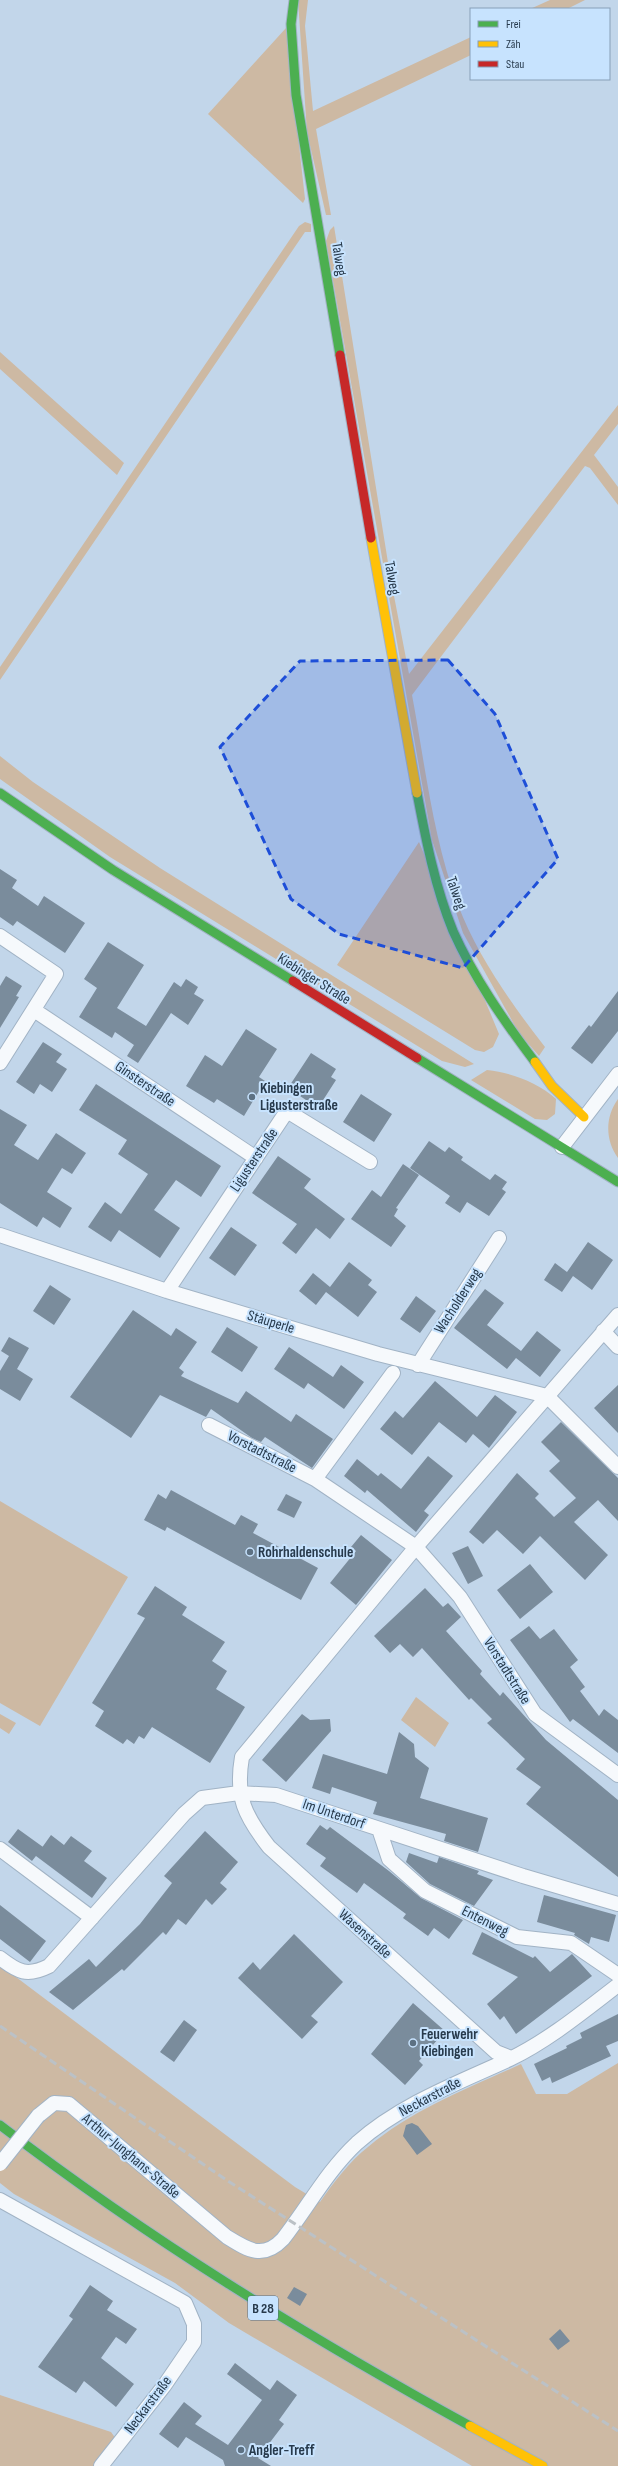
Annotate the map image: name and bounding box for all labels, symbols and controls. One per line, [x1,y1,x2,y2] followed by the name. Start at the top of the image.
[470,8,610,80] legend
[506,17,521,32] text: Frei
[506,37,521,52] text: Zäh
[506,57,524,72] text: Stau
[327,241,351,277] street label: Talweg
[380,560,404,596] street label: Talweg
[441,874,471,912] street label: Talweg
[274,949,354,1009] street label: Kiebinger Straße
[111,1057,179,1111] street label: Ginsterstraße
[260,1079,338,1115] place label: Kiebingen Ligusterstraße
[247,1092,257,1102] marker: Kiebingen Ligusterstraße
[226,1125,282,1195] street label: Ligusterstraße
[430,1265,486,1337] street label: Wacholderweg
[245,1306,297,1338] street label: Stäuperle
[224,1426,300,1478] street label: Vorstadtstraße
[258,1543,353,1562] place label: Rohrhaldenschule
[245,1547,255,1557] marker: Rohrhaldenschule
[479,1634,535,1708] street label: Vorstadtstraße
[300,1794,368,1834] street label: Im Unterdorf
[458,1901,512,1941] street label: Entenweg
[334,1905,396,1963] street label: Wasenstraße
[421,2025,478,2061] place label: Feuerwehr Kiebingen
[408,2038,418,2048] marker: Feuerwehr Kiebingen
[396,2073,464,2121] street label: Neckarstraße
[77,2109,184,2203] street label: Arthur-Junghans-Straße
[248,2296,278,2320] road number: B 28
[120,2372,176,2438] street label: Neckarstraße
[248,2441,315,2460] place label: Angler-Treff
[236,2445,246,2455] marker: Angler-Treff

